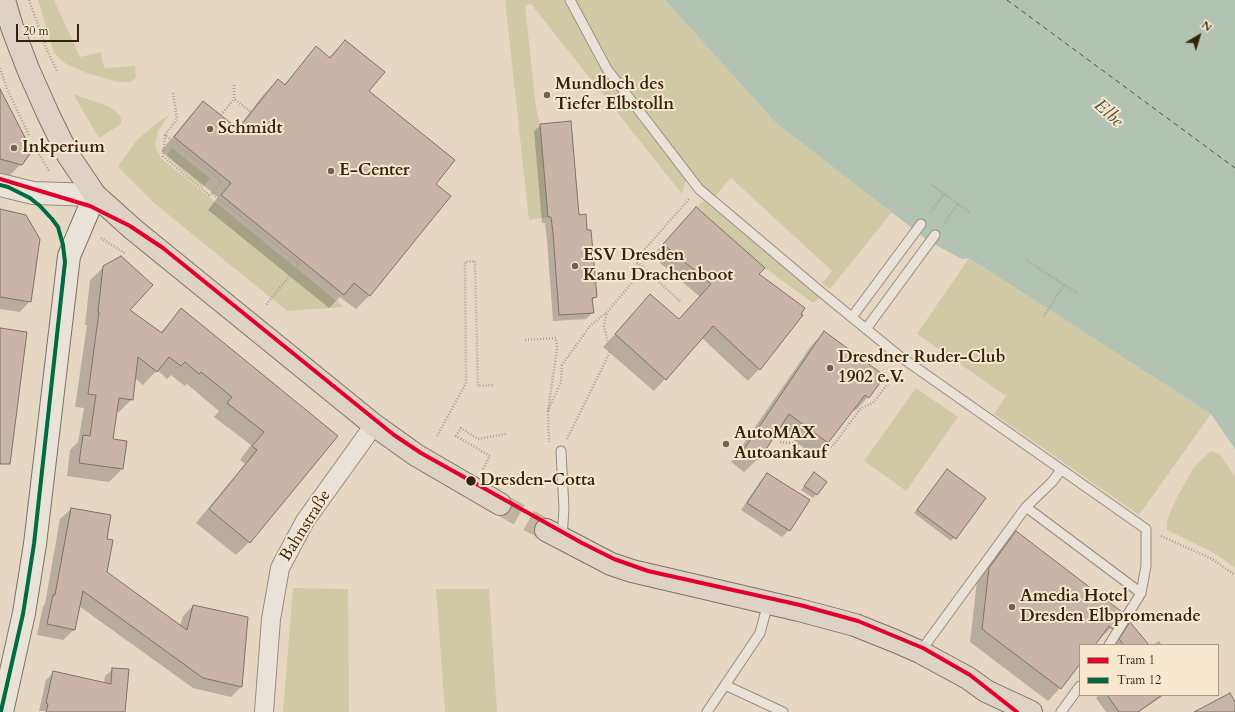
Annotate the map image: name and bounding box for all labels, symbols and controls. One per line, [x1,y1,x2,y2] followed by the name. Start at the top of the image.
[18,16,81,42] scale bar
[1179,16,1219,56] north arrow
[1198,17,1215,35] text: N
[23,23,49,39] text: 20 m
[555,75,674,115] place label: Mundloch des Tiefer Elbstolln
[542,90,552,100] marker: Mundloch des Tiefer Elbstolln
[1089,95,1127,133] water label: Elbe
[218,119,283,139] place label: Schmidt
[205,124,215,134] marker: Schmidt
[22,138,105,158] place label: Inkperium
[9,143,19,153] marker: Inkperium
[339,161,410,181] place label: E-Center
[326,166,336,176] marker: E-Center
[583,246,733,286] place label: ESV Dresden Kanu Drachenboot
[570,261,580,271] marker: ESV Dresden Kanu Drachenboot
[838,348,1006,388] place label: Dresdner Ruder-Club 1902 e.V.
[825,363,835,373] marker: Dresdner Ruder-Club 1902 e.V.
[734,424,827,464] place label: AutoMAX Autoankauf
[721,439,731,449] marker: AutoMAX Autoankauf
[480,471,595,491] place label: Dresden-Cotta
[464,474,478,488] marker: Dresden-Cotta
[276,487,336,565] street label: Bahnstraße
[1020,587,1201,627] place label: Amedia Hotel Dresden Elbpromenade
[1007,602,1017,612] marker: Amedia Hotel Dresden Elbpromenade
[1079,644,1219,696] legend
[1117,652,1155,668] text: Tram 1
[1117,672,1161,688] text: Tram 12

